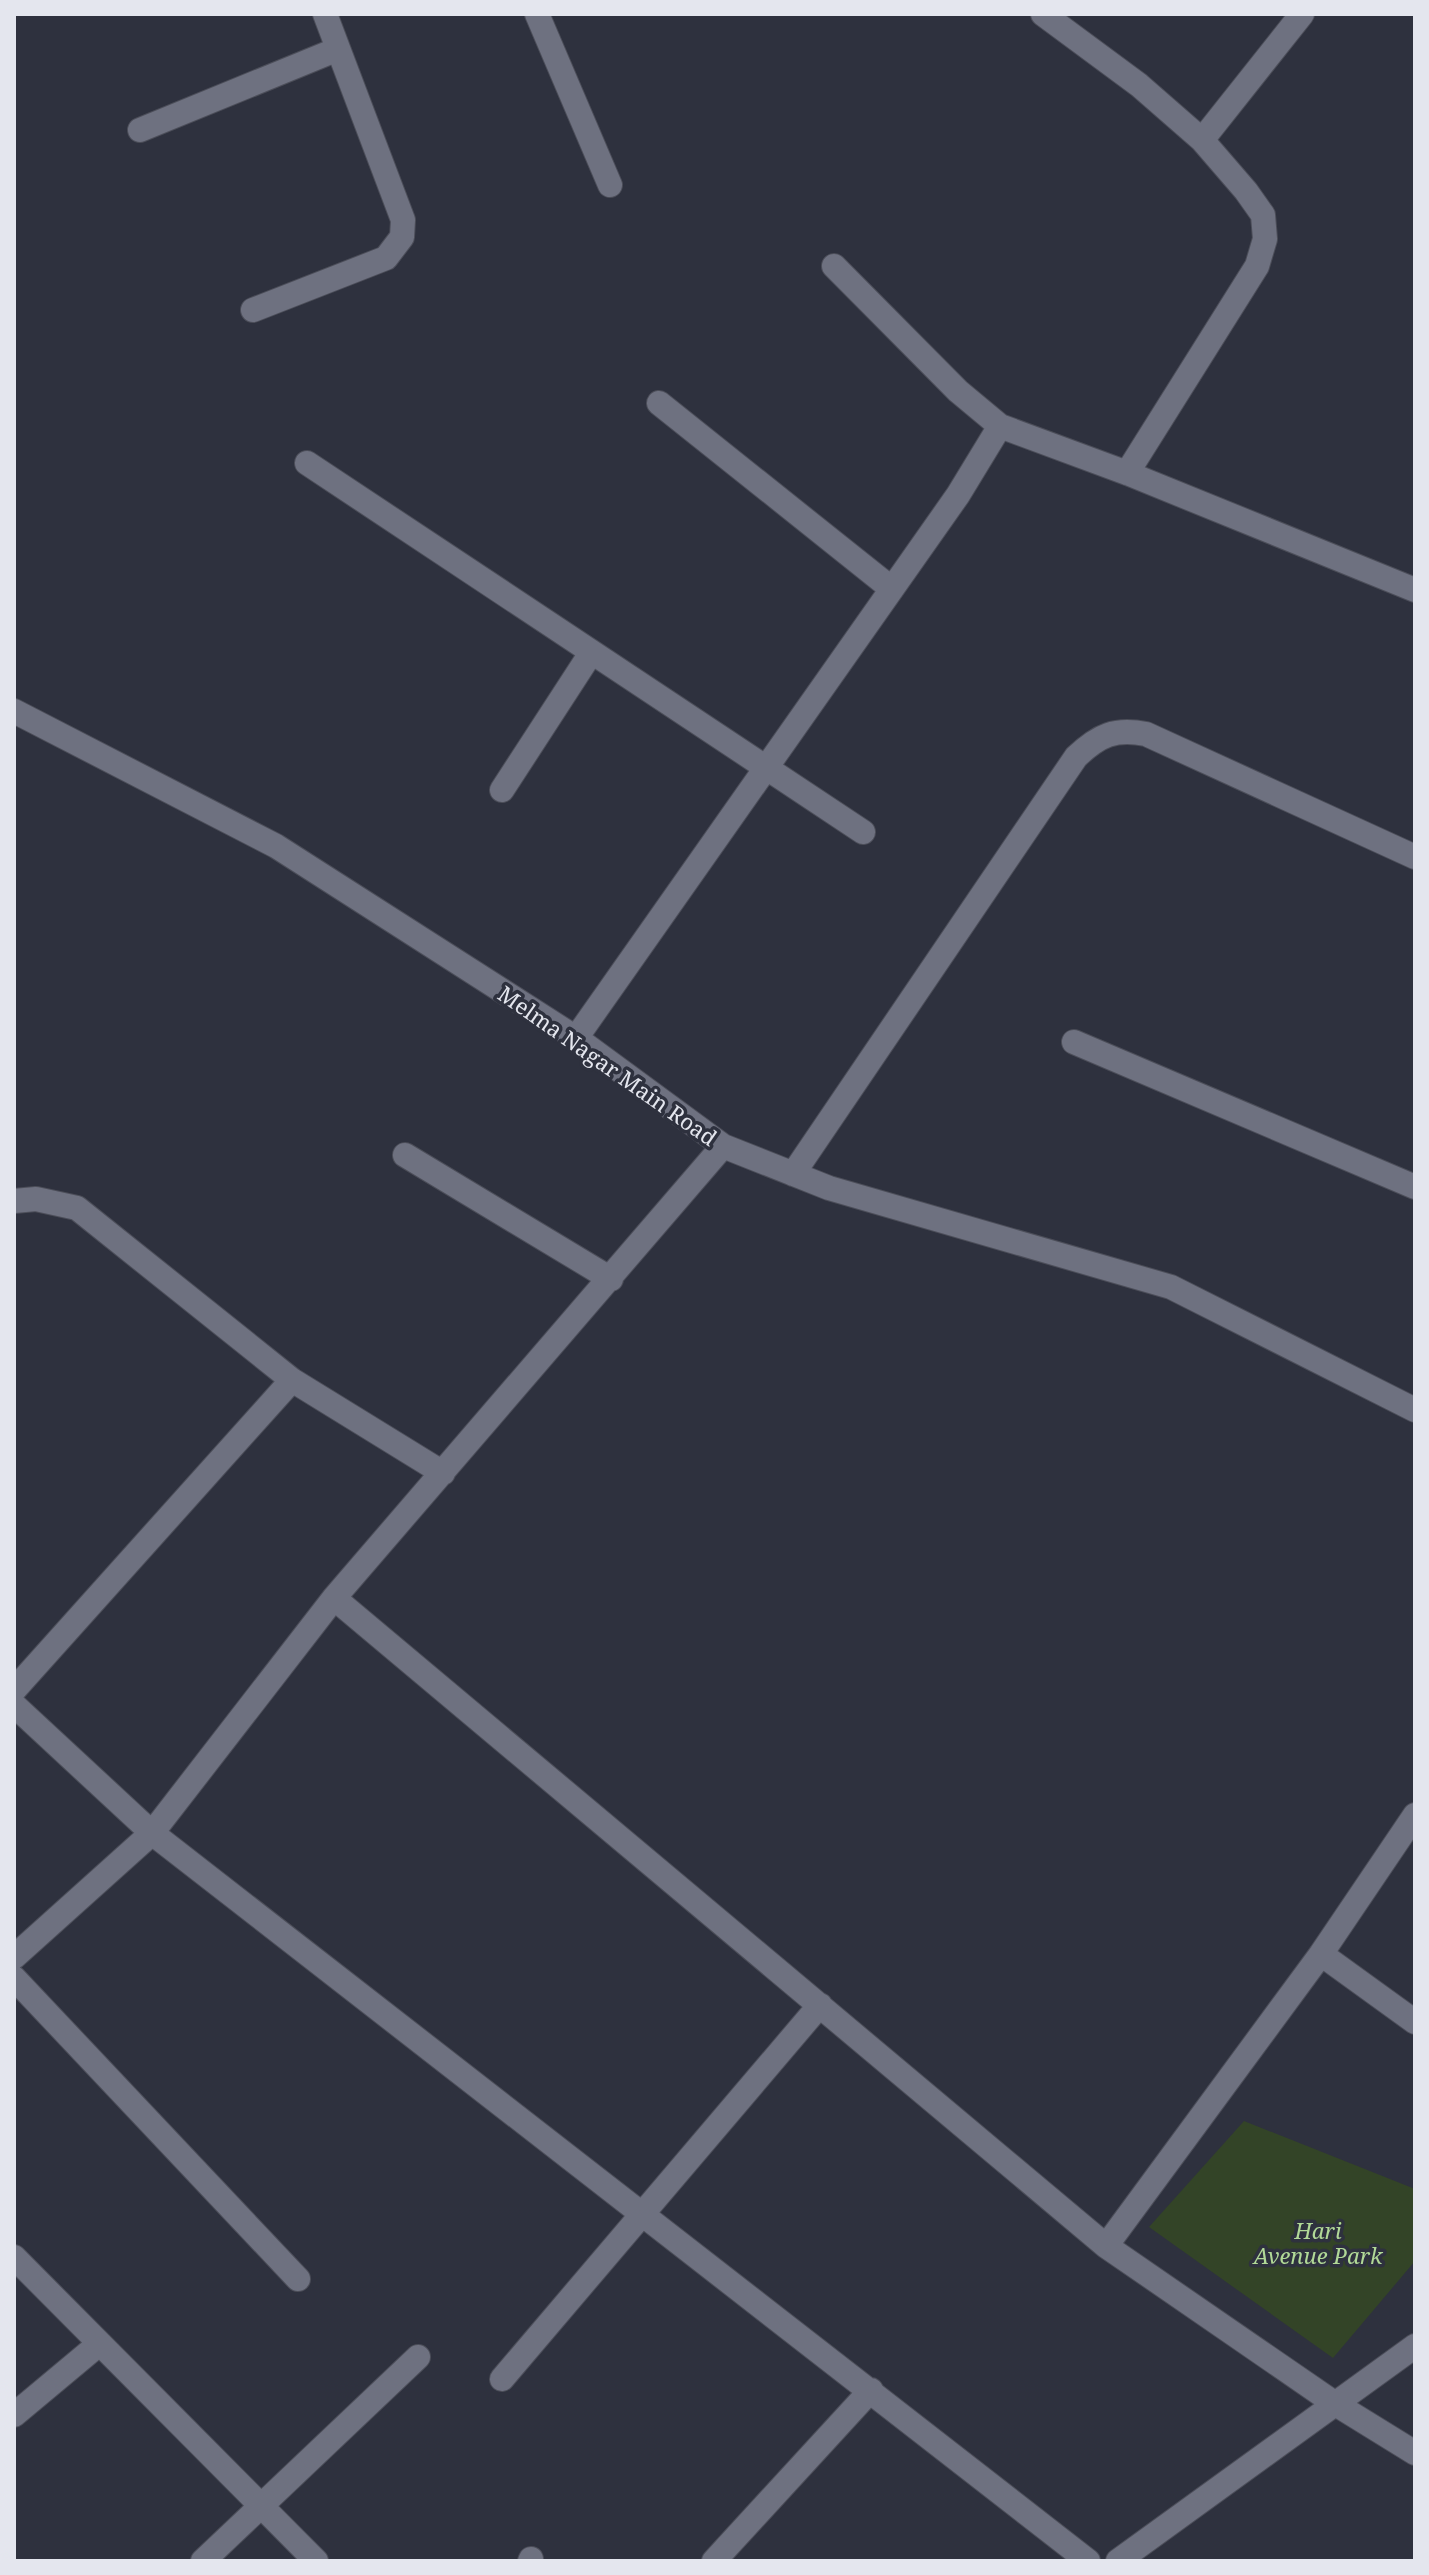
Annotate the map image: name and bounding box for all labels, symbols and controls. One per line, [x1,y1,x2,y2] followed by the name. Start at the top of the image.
[493,978,724,1152] street label: Melma Nagar Main Road
[1252,2215,1384,2270] park label: Hari Avenue Park

